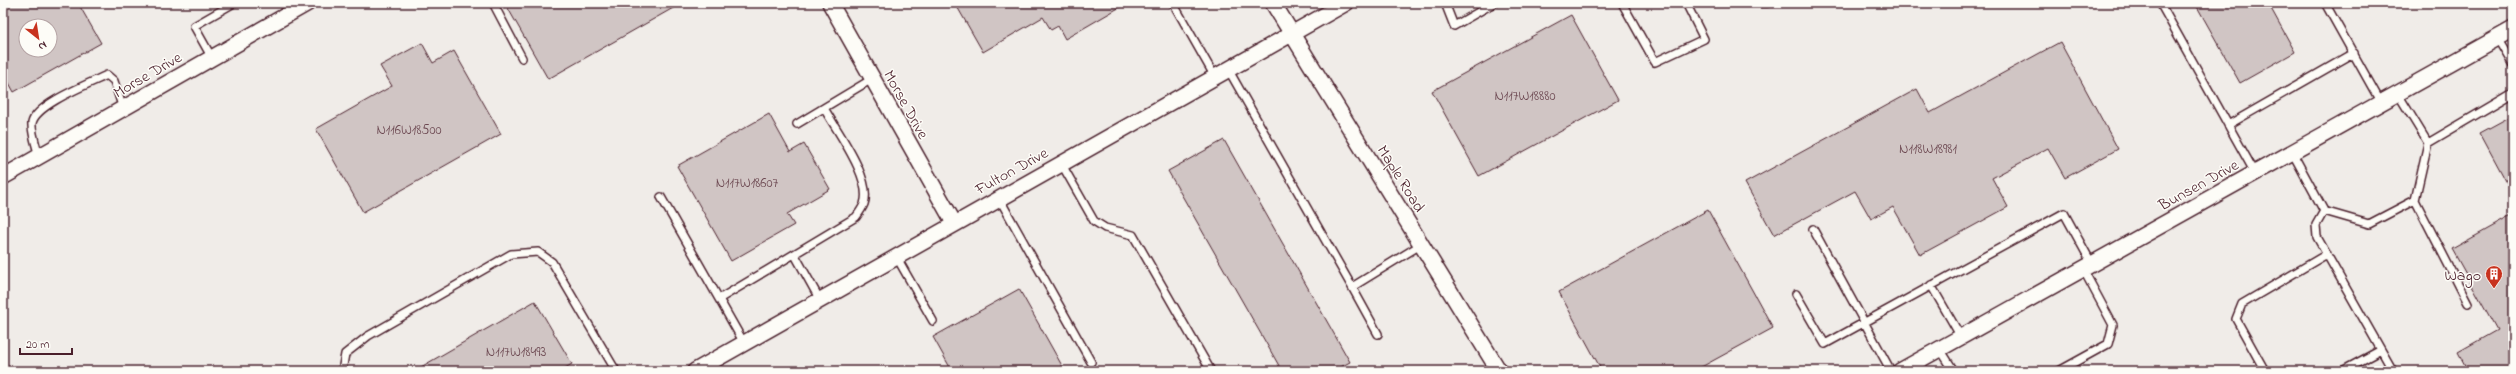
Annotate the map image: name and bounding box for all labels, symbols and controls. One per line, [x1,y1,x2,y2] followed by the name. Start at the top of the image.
[18,18,58,58] north arrow
[35,37,50,55] text: N
[109,46,188,105] street label: Morse Drive
[876,66,935,145] street label: Morse Drive
[1494,86,1556,107] house number: N117W18880
[376,120,442,141] house number: N116W18500
[1899,139,1958,160] house number: N118W18981
[970,141,1054,202] street label: Fulton Drive
[1370,141,1430,217] street label: Maple Road
[2154,153,2244,218] street label: Bunsen Drive
[716,173,779,194] house number: N117W18607
[2444,264,2481,288] place label: Wago
[2484,264,2504,289] building icon: Wago
[20,330,72,356] scale bar
[26,336,49,354] text: 20 m
[486,342,546,363] house number: N117W18493

